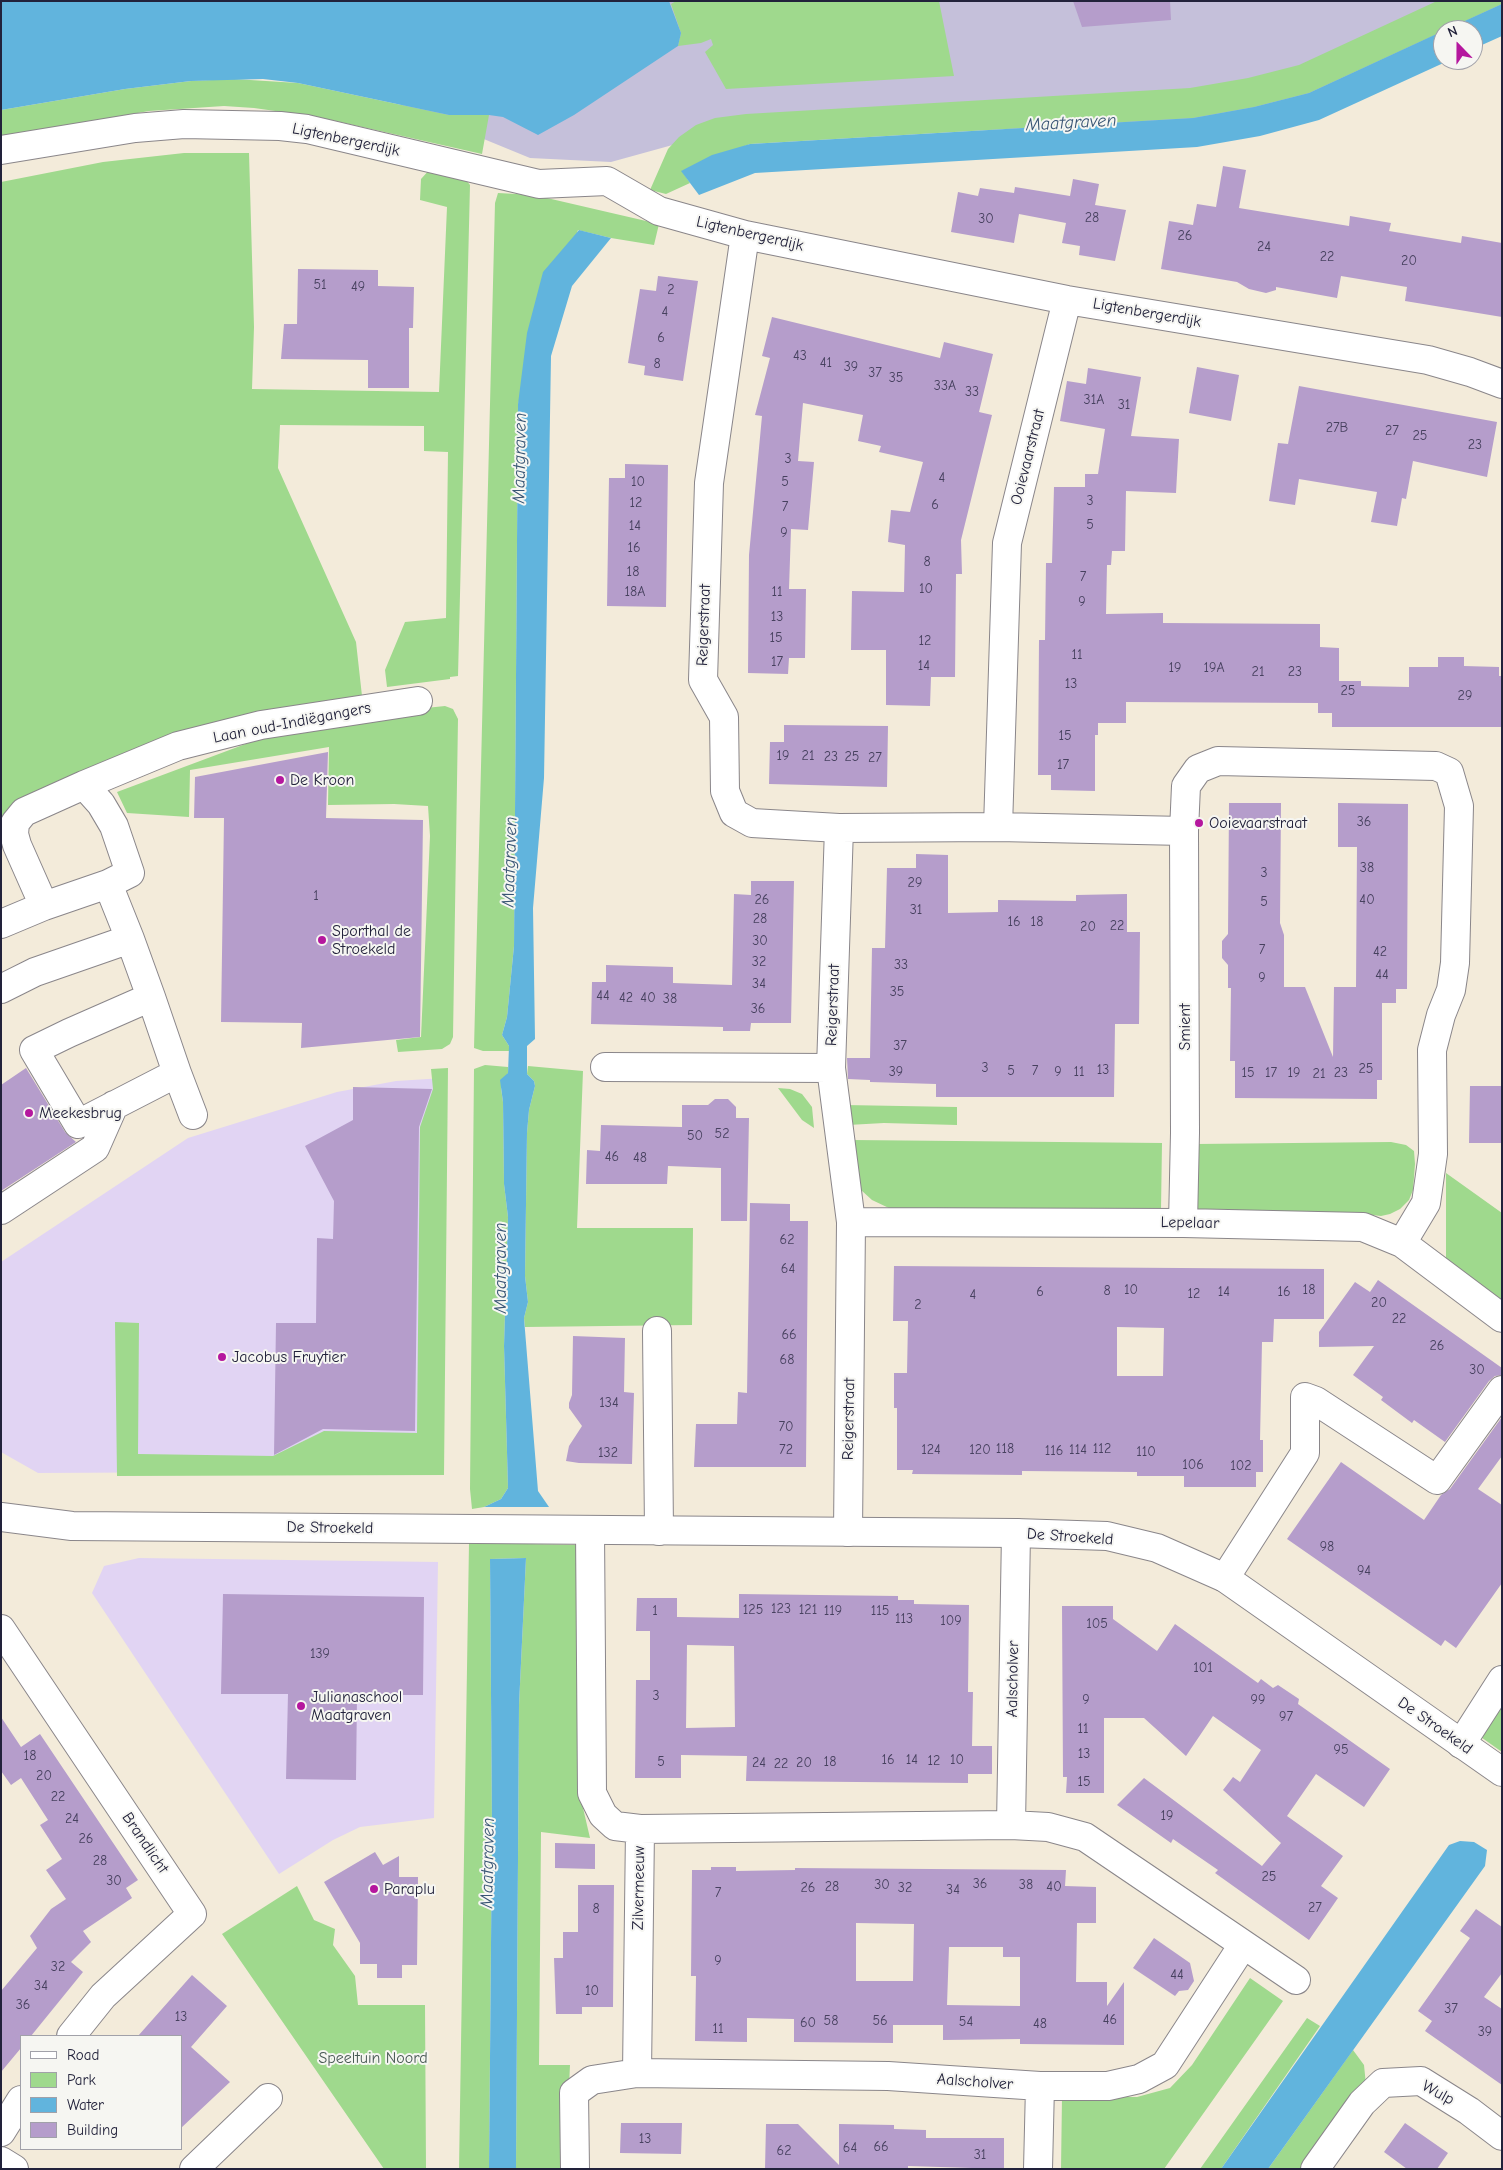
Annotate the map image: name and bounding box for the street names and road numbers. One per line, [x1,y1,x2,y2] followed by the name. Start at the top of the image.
[290,119,402,161] street label: Ligtenbergerdijk
[694,212,806,256] street label: Ligtenbergerdijk
[1091,294,1203,332] street label: Ligtenbergerdijk
[1007,407,1049,507] street label: Ooievaarstraat
[693,584,715,666] street label: Reigerstraat
[211,698,373,748] street label: Laan oud-Indiëgangers
[822,964,844,1046] street label: Reigerstraat
[1175,1003,1195,1051] street label: Smient
[1161,1213,1219,1233] street label: Lepelaar
[839,1378,859,1460] street label: Reigerstraat
[286,1518,374,1538] street label: De Stroekeld
[1026,1524,1114,1550] street label: De Stroekeld
[1003,1641,1023,1717] street label: Aalscholver
[1394,1693,1476,1759] street label: De Stroekeld
[118,1809,172,1877] street label: Brandlicht
[629,1846,649,1930] street label: Zilvermeeuw
[936,2070,1014,2094] street label: Aalscholver
[1418,2076,1458,2110] street label: Wulp

